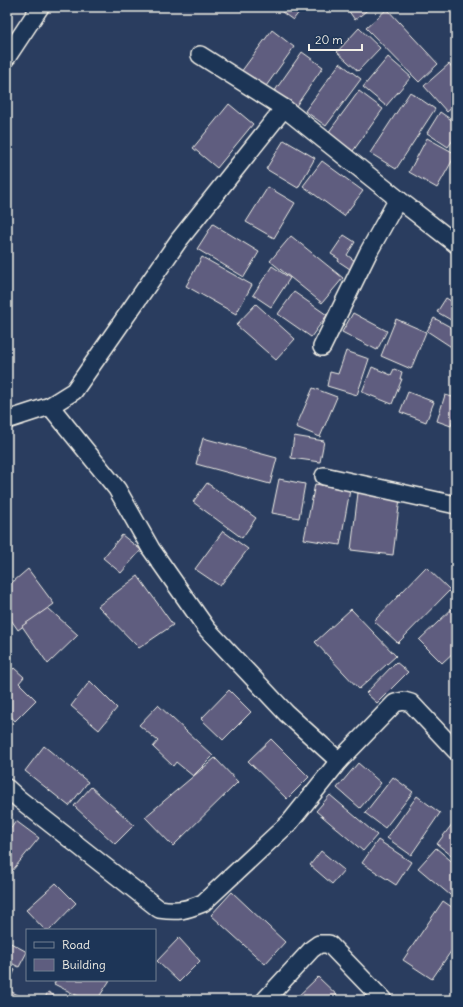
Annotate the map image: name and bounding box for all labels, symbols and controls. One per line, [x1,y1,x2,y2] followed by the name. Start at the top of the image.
[309,26,362,52] scale bar
[315,32,343,47] text: 20 m
[26,929,156,981] legend
[62,937,90,952] text: Road
[62,957,106,972] text: Building

